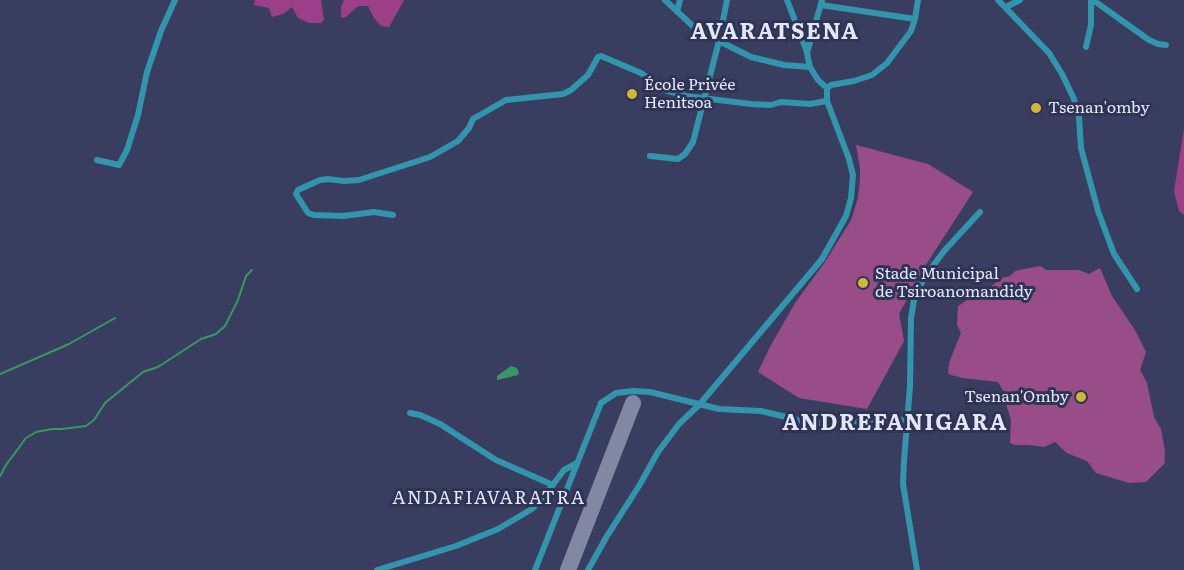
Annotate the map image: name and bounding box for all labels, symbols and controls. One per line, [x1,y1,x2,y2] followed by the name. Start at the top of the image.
[691,20,859,46] district label: AVARATSENA
[644,75,736,113] place label: École Privée Henitsoa
[625,87,639,101] marker: École Privée Henitsoa
[1048,98,1150,118] place label: Tsenan'omby
[1029,101,1043,115] marker: Tsenan'omby
[875,264,1033,302] place label: Stade Municipal de Tsiroanomandidy
[856,276,870,290] marker: Stade Municipal de Tsiroanomandidy
[964,387,1069,407] place label: Tsenan'Omby
[1074,390,1088,404] marker: Tsenan'Omby
[782,411,1008,437] district label: ANDREFANIGARA
[392,488,586,510] district label: ANDAFIAVARATRA

